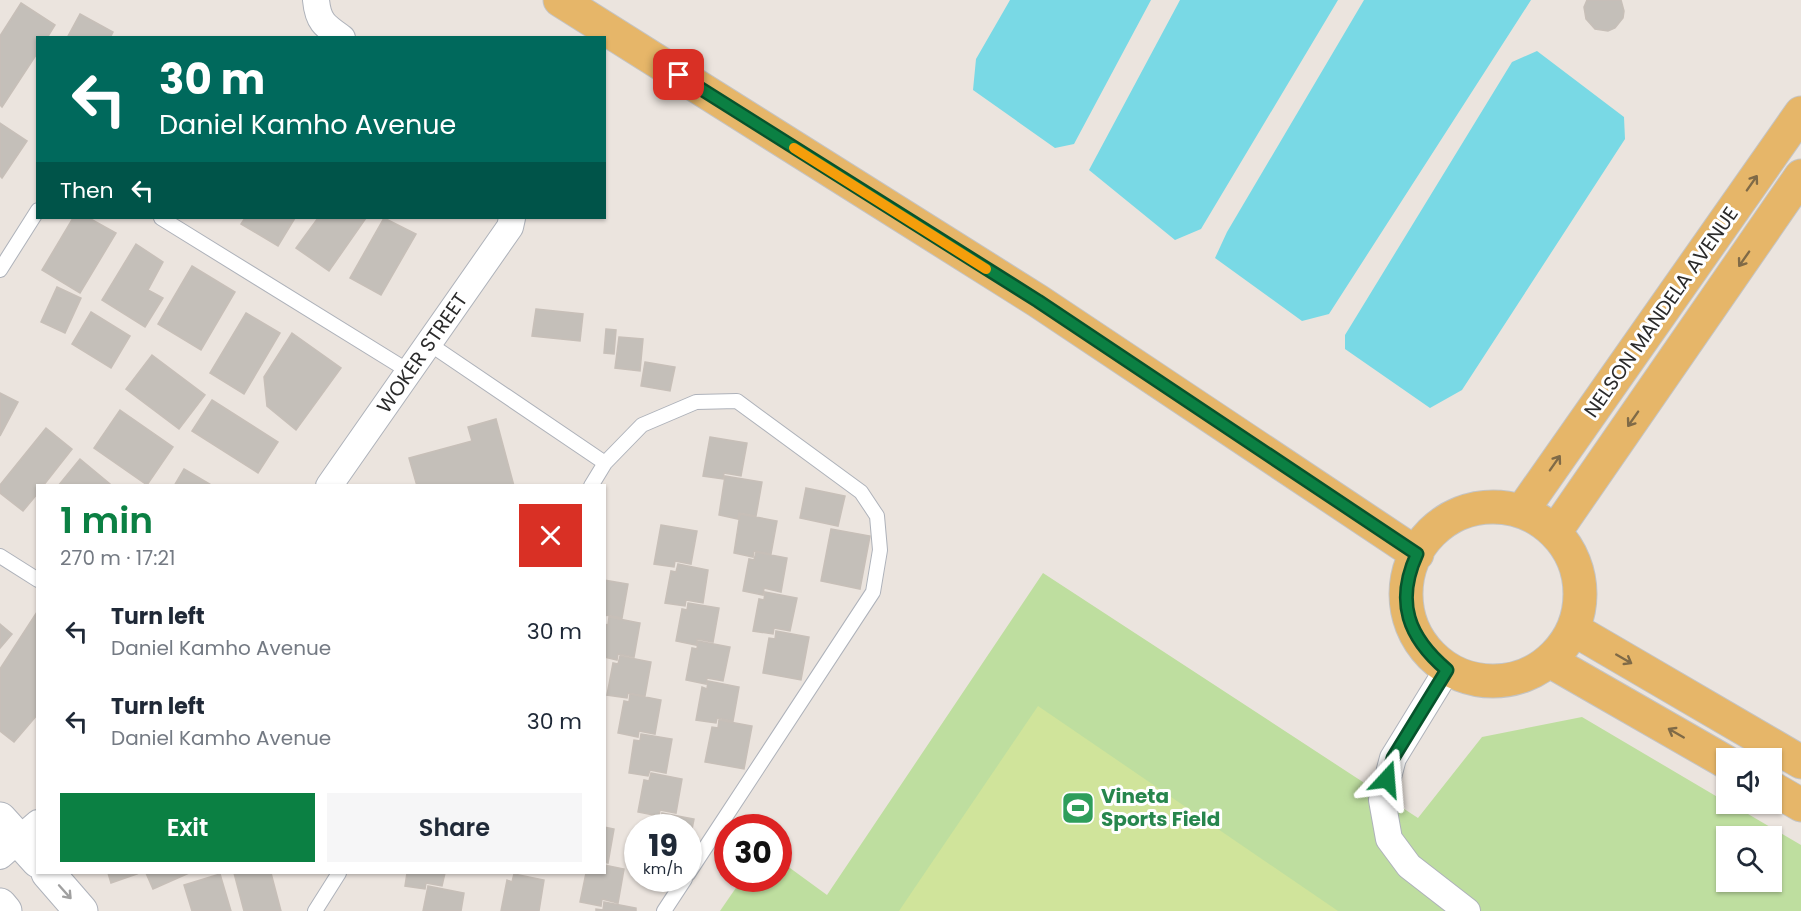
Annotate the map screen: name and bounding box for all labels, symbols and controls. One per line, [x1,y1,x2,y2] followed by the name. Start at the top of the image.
[653,49,704,100] pin
[159,50,265,109] text: 30 m
[662,58,695,91] icon: arrive
[60,60,138,138] icon: left
[159,106,456,143] text: Daniel Kamho Avenue
[126,174,159,207] icon: left
[60,175,114,206] text: Then
[1746,176,1758,192] one-way arrow
[1577,201,1745,423] street label: NELSON MANDELA AVENUE
[1738,250,1750,266] one-way arrow
[370,287,474,419] street label: WOKER STREET
[1627,411,1639,427] one-way arrow
[1549,456,1561,472] one-way arrow
[60,495,153,546] text: 1 min
[519,504,582,567] button: close
[60,544,175,572] text: 270 m · 17:21
[111,601,205,632] text: Turn left
[60,615,93,648] icon: left
[527,616,582,647] text: 30 m
[111,634,331,662] text: Daniel Kamho Avenue
[1615,653,1632,665] one-way arrow
[111,691,205,722] text: Turn left
[60,705,93,738] icon: left
[527,706,582,737] text: 30 m
[111,724,331,752] text: Daniel Kamho Avenue
[1668,727,1685,739] one-way arrow
[1355,747,1419,811] position arrow
[1716,748,1782,892] map controls
[1716,748,1782,814] button: sound
[1101,782,1220,833] place label: Vineta Sports Field
[1060,790,1096,826] sports icon: Vineta Sports Field
[60,793,315,862] button: Exit
[327,793,582,862] button: Share
[714,814,792,892] speed limit sign: 30
[648,824,678,867] text: 19
[1716,826,1782,892] button: search
[643,858,683,879] text: km/h
[58,884,72,899] one-way arrow

